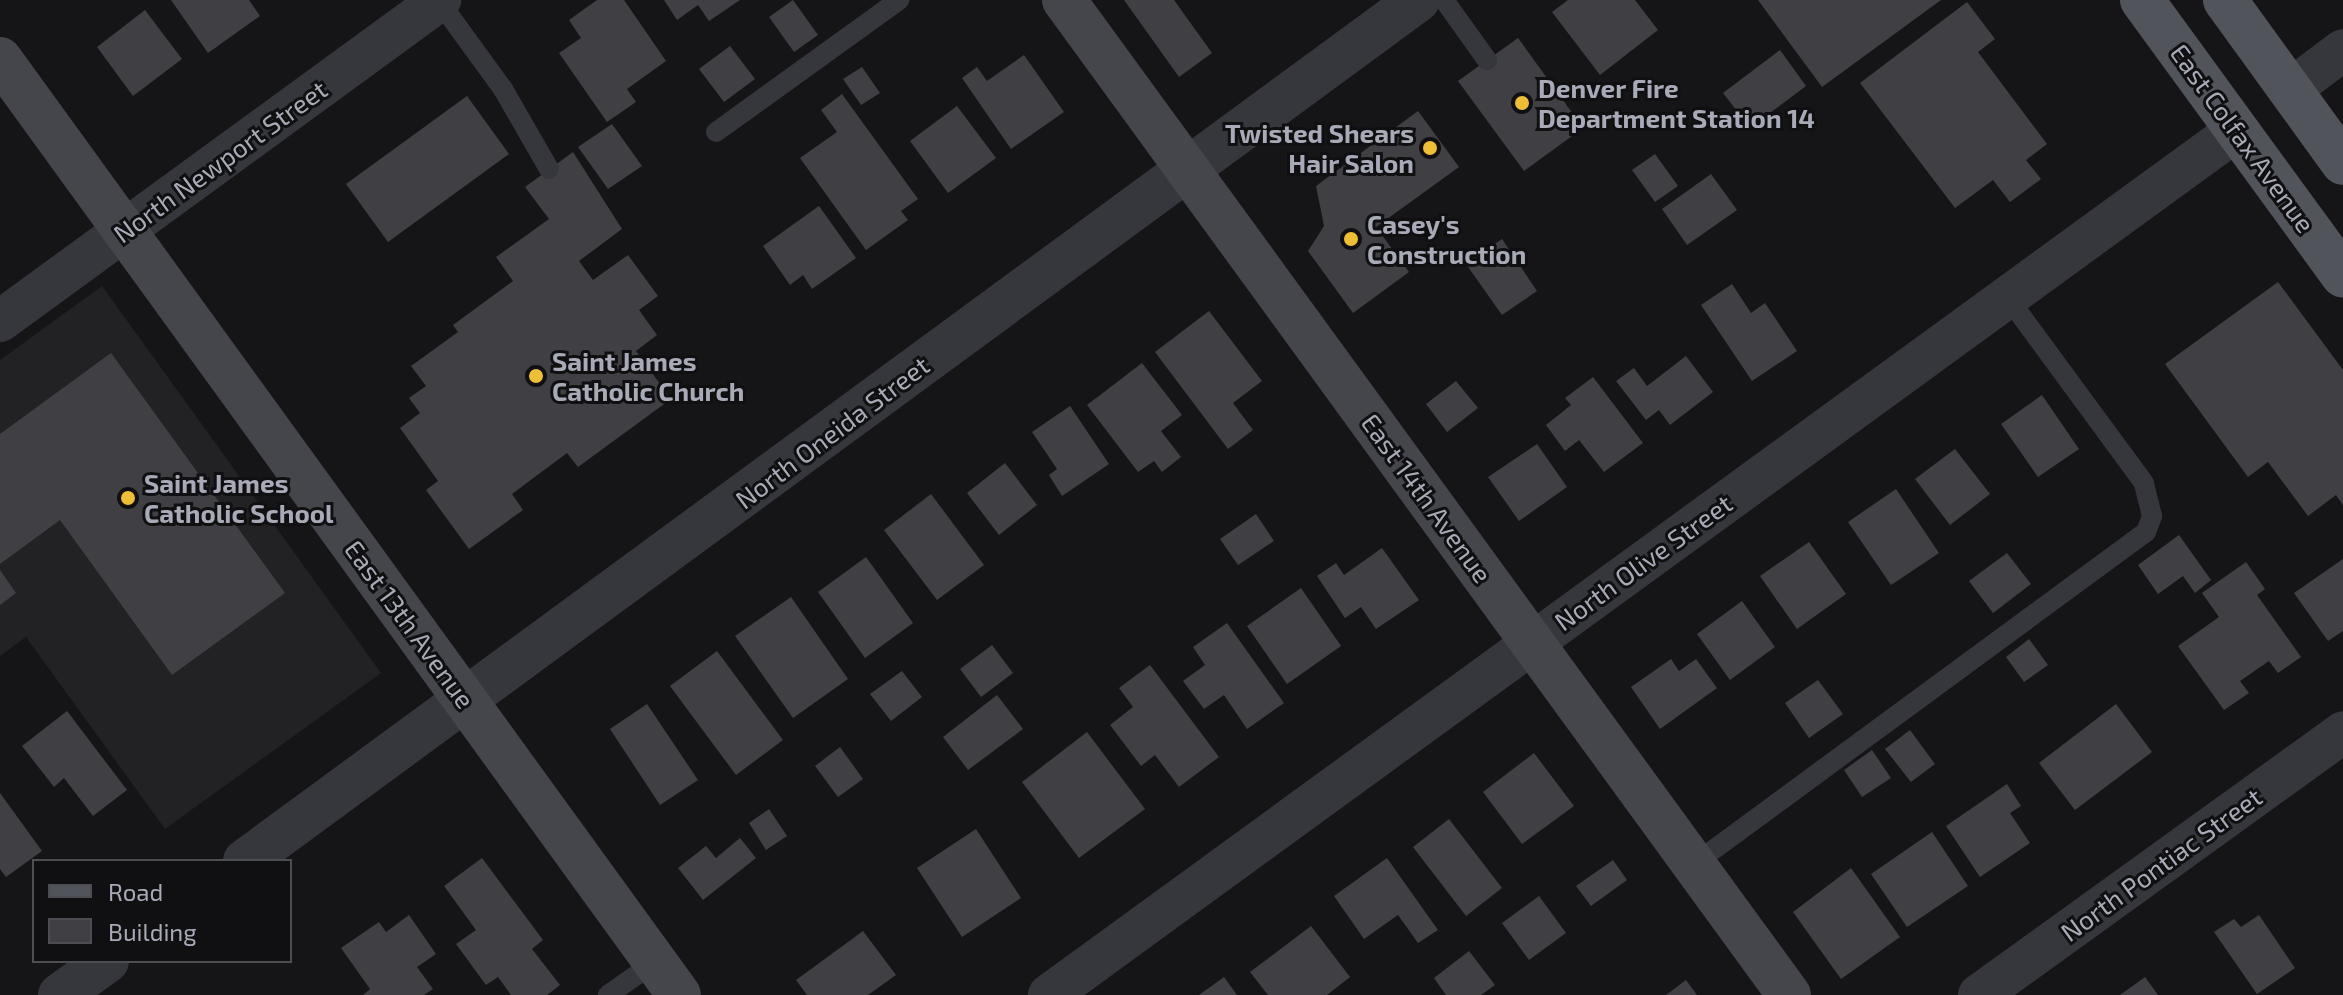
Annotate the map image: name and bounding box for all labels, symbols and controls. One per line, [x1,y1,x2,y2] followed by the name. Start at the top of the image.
[2164,38,2322,238] street label: East Colfax Avenue
[1538,72,1815,134] place label: Denver Fire Department Station 14
[107,73,333,249] street label: North Newport Street
[1513,94,1531,112] marker: Denver Fire Department Station 14
[1225,117,1414,178] place label: Twisted Shears Hair Salon
[1421,139,1439,157] marker: Twisted Shears Hair Salon
[1367,208,1526,270] place label: Casey's Construction
[1342,230,1360,248] marker: Casey's Construction
[552,345,744,406] place label: Saint James Catholic Church
[729,349,935,515] street label: North Oneida Street
[527,367,545,385] marker: Saint James Catholic Church
[1355,407,1499,589] street label: East 14th Avenue
[144,467,334,528] place label: Saint James Catholic School
[1548,487,1738,637] street label: North Olive Street
[119,489,137,507] marker: Saint James Catholic School
[338,534,482,714] street label: East 13th Avenue
[2054,781,2268,947] street label: North Pontiac Street
[32,859,292,963] legend
[108,877,163,906] text: Road
[108,917,197,946] text: Building

